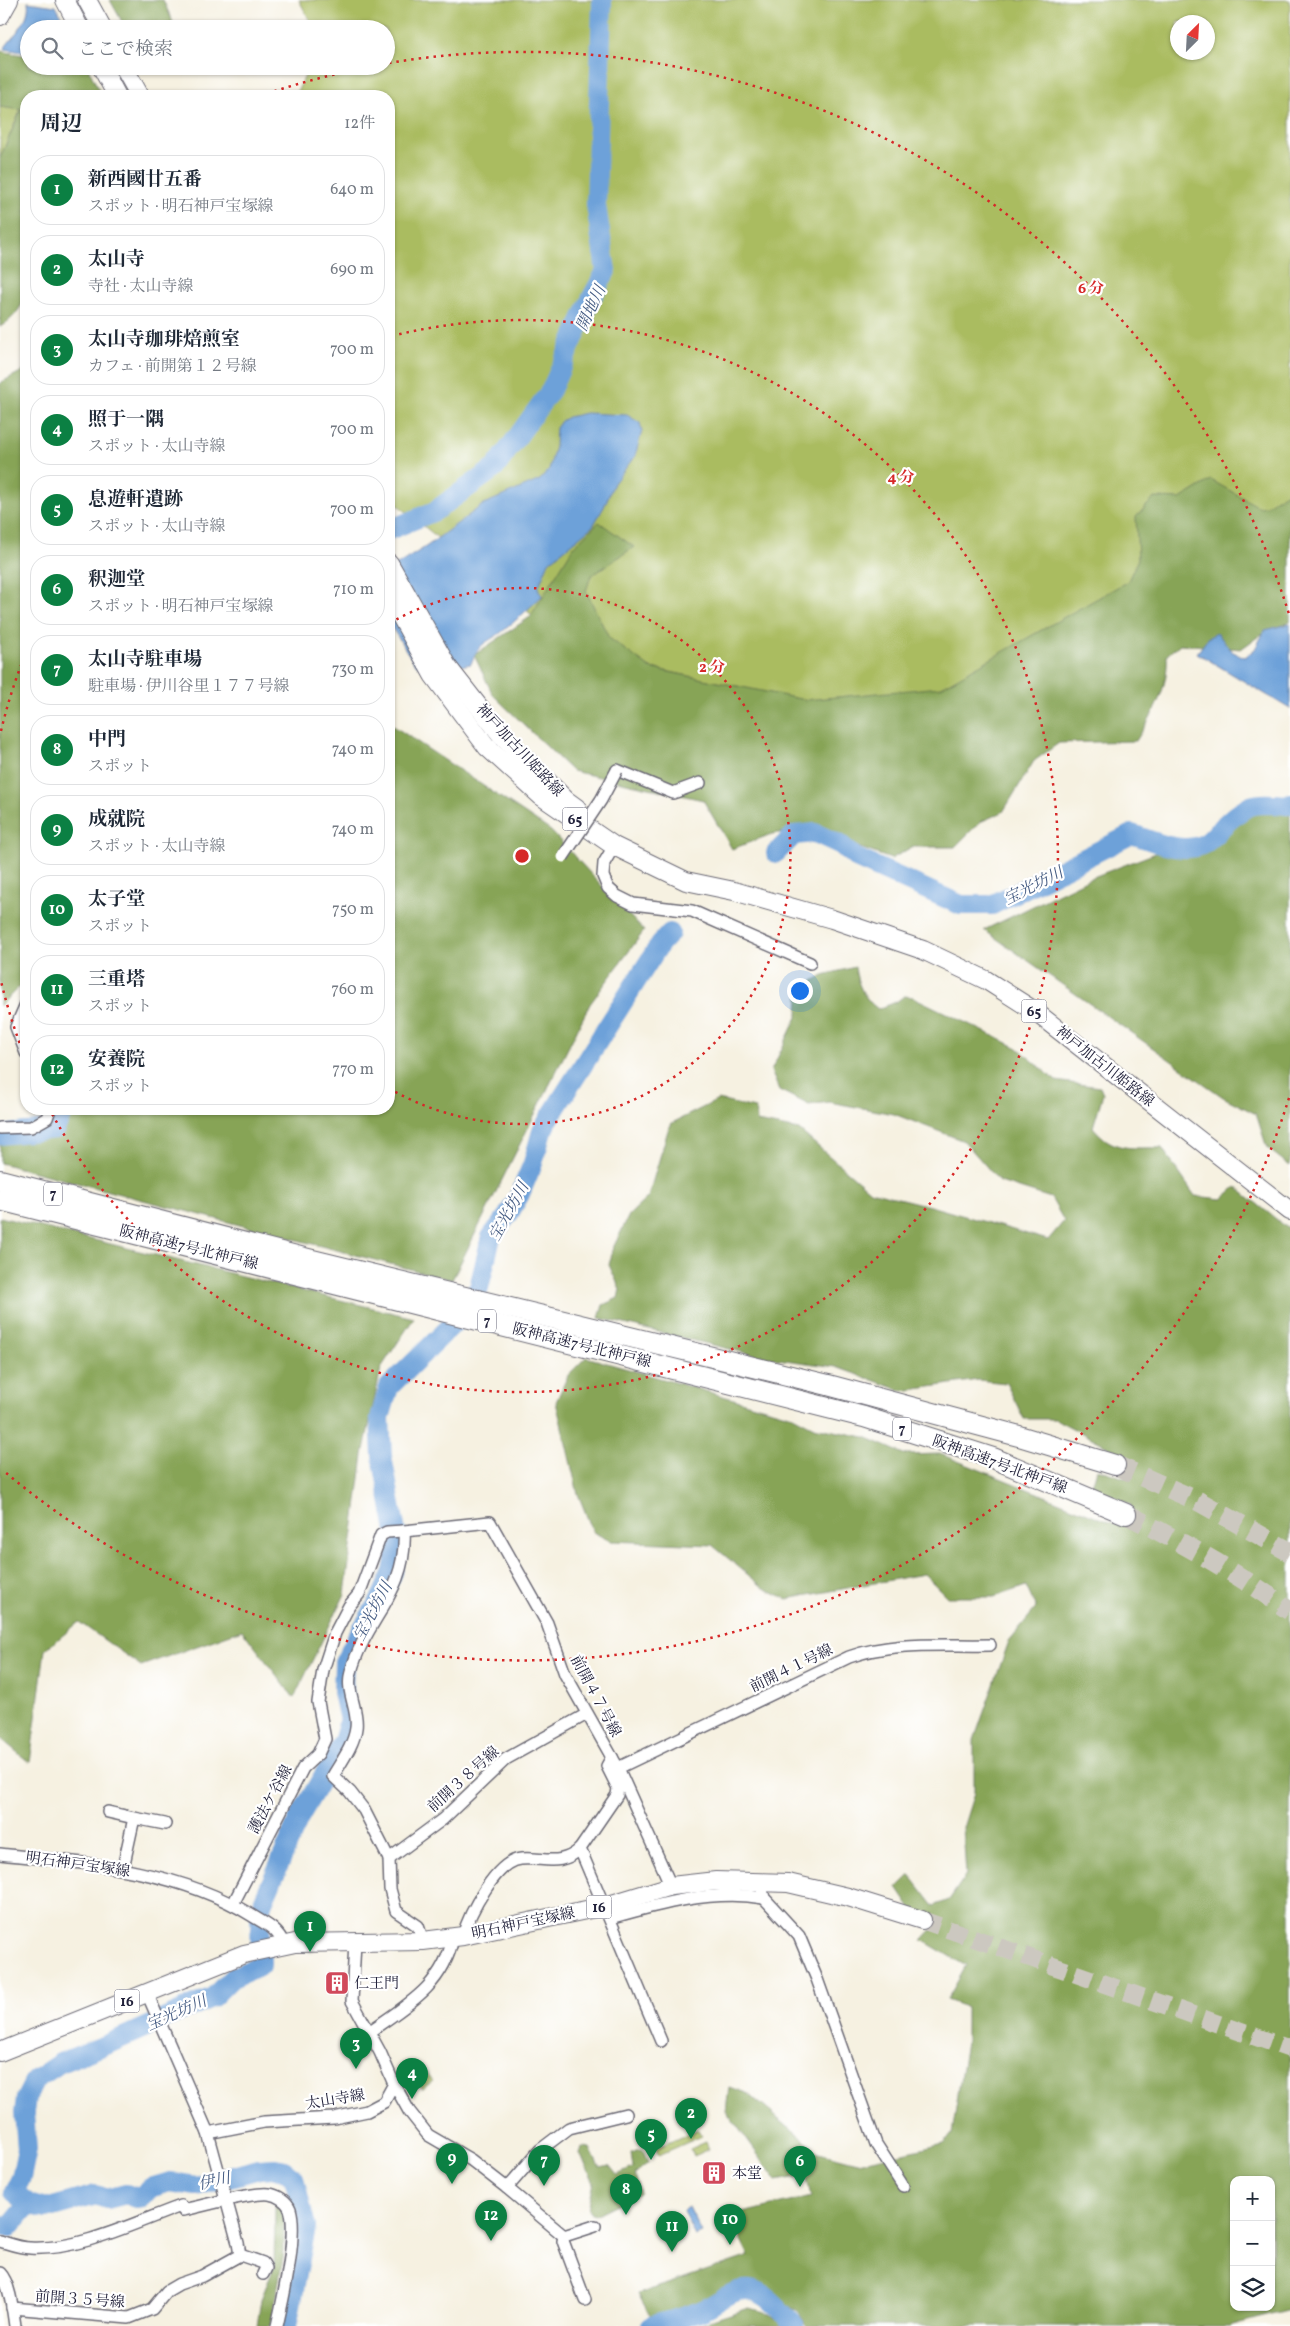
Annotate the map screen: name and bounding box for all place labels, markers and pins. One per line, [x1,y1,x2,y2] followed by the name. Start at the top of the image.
[513,847,531,865] centre of rings
[294,1911,326,1952] pin: 1
[324,1970,350,1996] building icon: 仁王門
[354,1974,399,1995] place label: 仁王門
[340,2028,372,2069] pin: 3
[396,2058,428,2099] pin: 4
[675,2098,707,2139] pin: 2
[635,2119,667,2160] pin: 5
[436,2143,468,2184] pin: 9
[528,2145,560,2186] pin: 7
[784,2146,816,2187] pin: 6
[701,2160,727,2186] building icon: 本堂
[732,2164,762,2185] place label: 本堂
[610,2174,642,2215] pin: 8
[475,2200,507,2241] pin: 12
[714,2204,746,2245] pin: 10
[656,2211,688,2252] pin: 11

